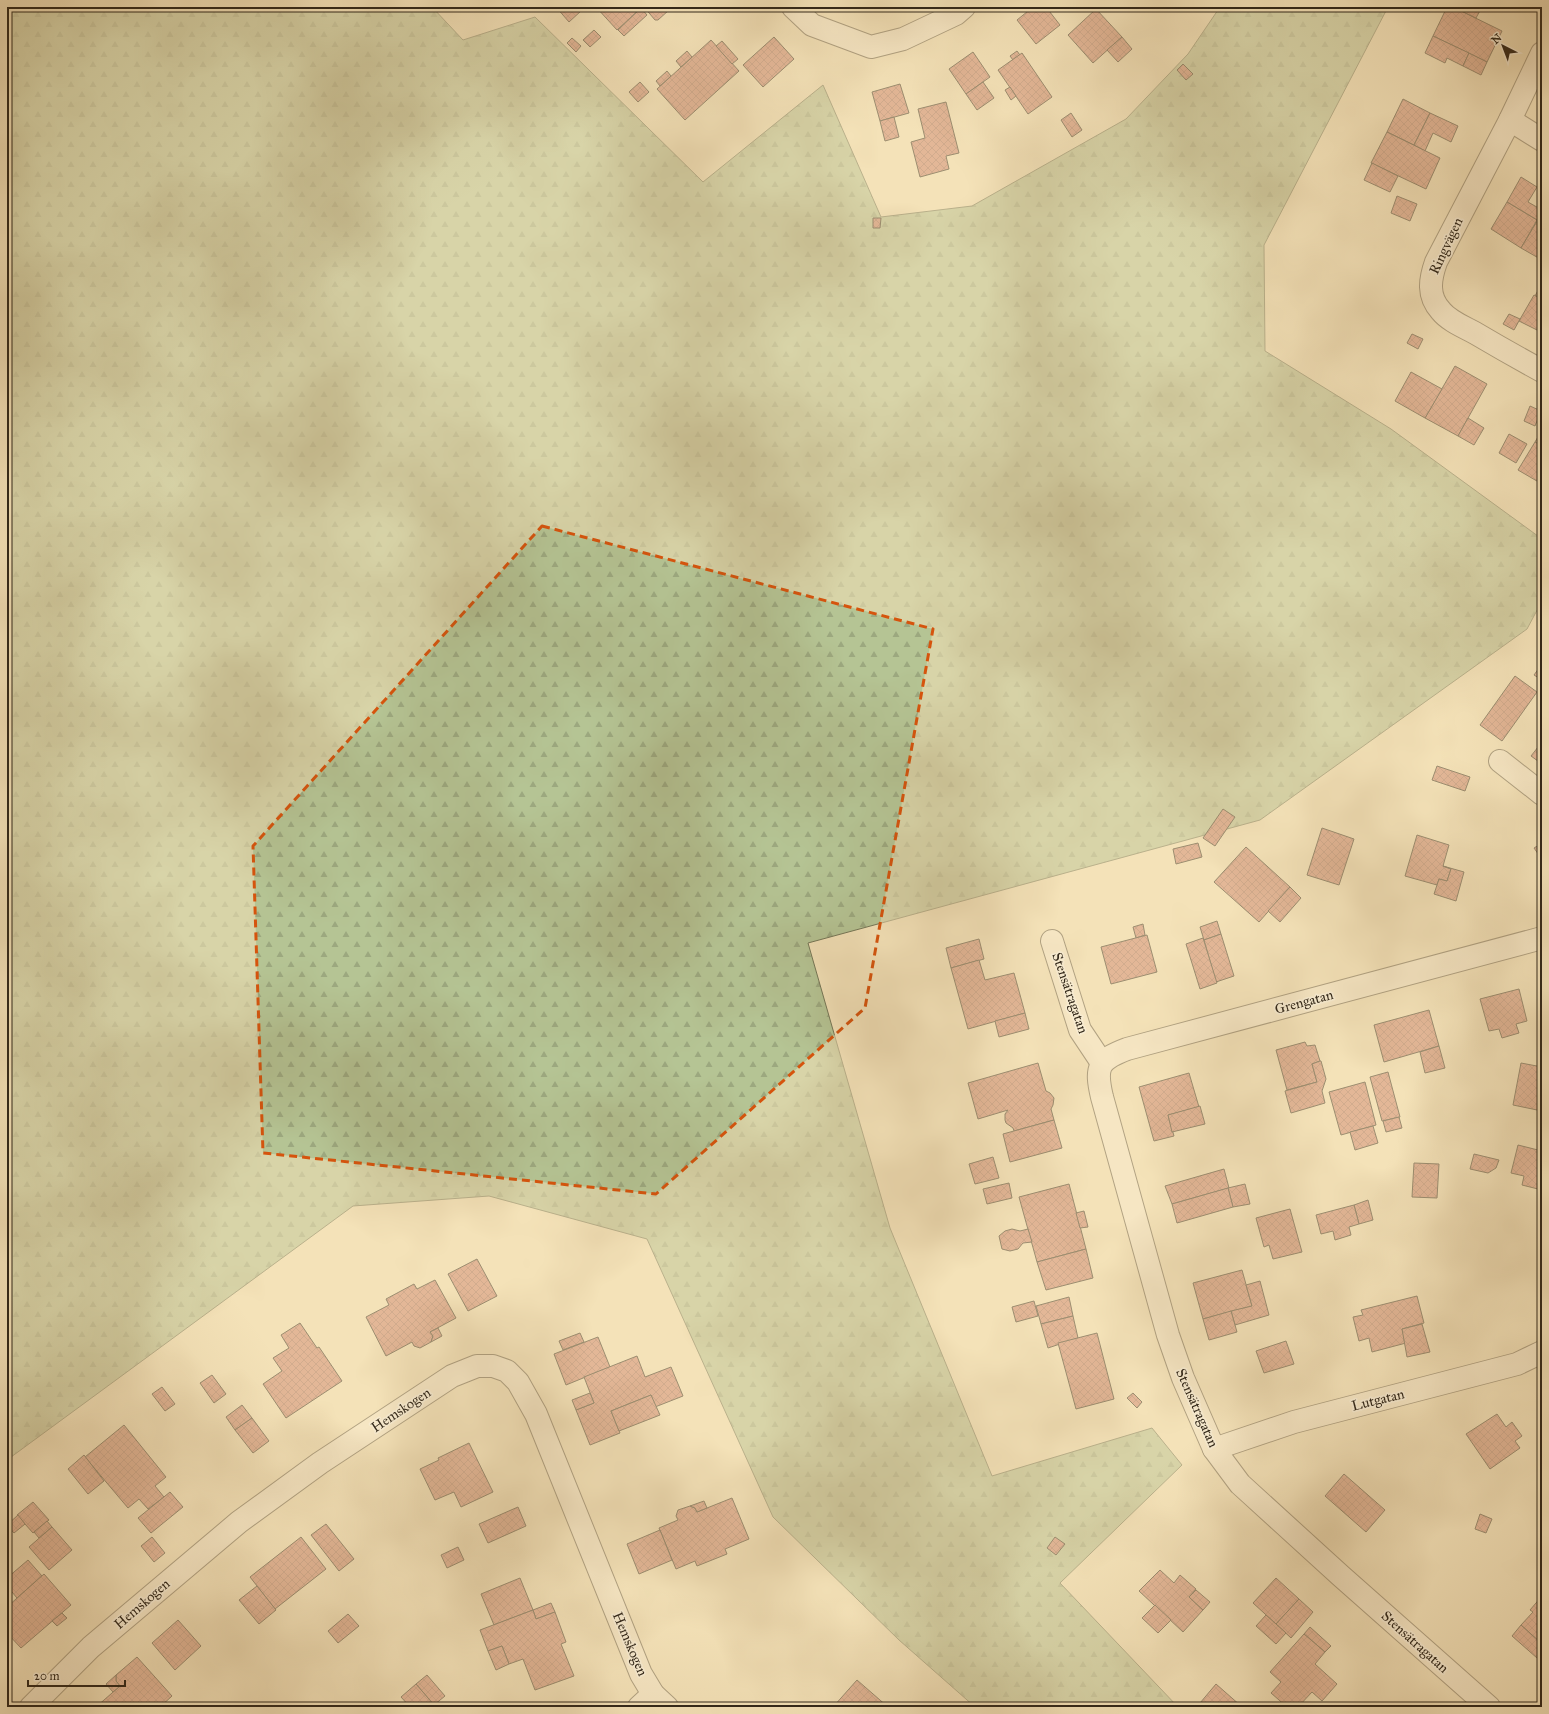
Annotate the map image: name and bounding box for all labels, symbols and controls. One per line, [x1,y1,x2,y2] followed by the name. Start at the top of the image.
[1483,26,1523,66] north arrow
[1489,31,1505,47] text: N
[1425,215,1467,277] street label: Ringvägen
[1048,950,1092,1036] street label: Stensätragatan
[1273,986,1335,1018] street label: Grengatan
[1172,1366,1222,1450] street label: Stensätragatan
[368,1384,434,1436] street label: Hemskogen
[1350,1385,1406,1415] street label: Lutgatan
[111,1575,174,1633] street label: Hemskogen
[1378,1607,1452,1677] street label: Stensätragatan
[609,1609,651,1679] street label: Hemskogen
[28,1662,125,1688] scale bar
[34,1669,60,1683] text: 20 m

